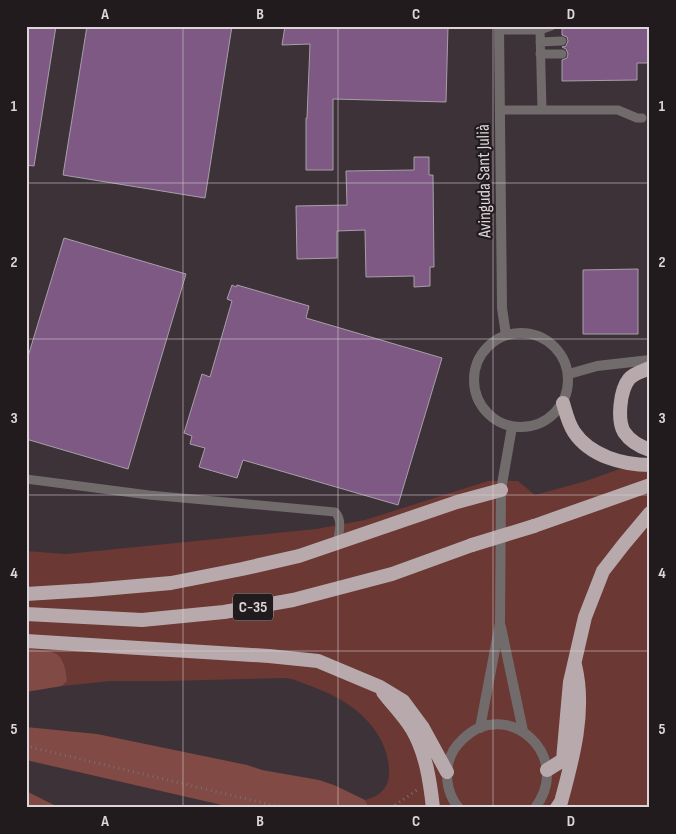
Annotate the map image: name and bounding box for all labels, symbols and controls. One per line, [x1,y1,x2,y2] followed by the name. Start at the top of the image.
[100,5,109,24] text: A
[256,5,264,24] text: B
[412,5,420,24] text: C
[567,5,575,24] text: D
[11,97,18,116] text: 1
[659,97,666,116] text: 1
[473,124,496,239] street label: Avinguda Sant Julià
[10,253,18,272] text: 2
[658,253,666,272] text: 2
[10,409,18,428] text: 3
[658,409,666,428] text: 3
[10,564,18,583] text: 4
[658,564,666,583] text: 4
[233,594,273,620] road number: C-35
[10,720,18,739] text: 5
[658,720,666,739] text: 5
[100,812,109,831] text: A
[256,812,264,831] text: B
[412,812,420,831] text: C
[567,812,575,831] text: D

